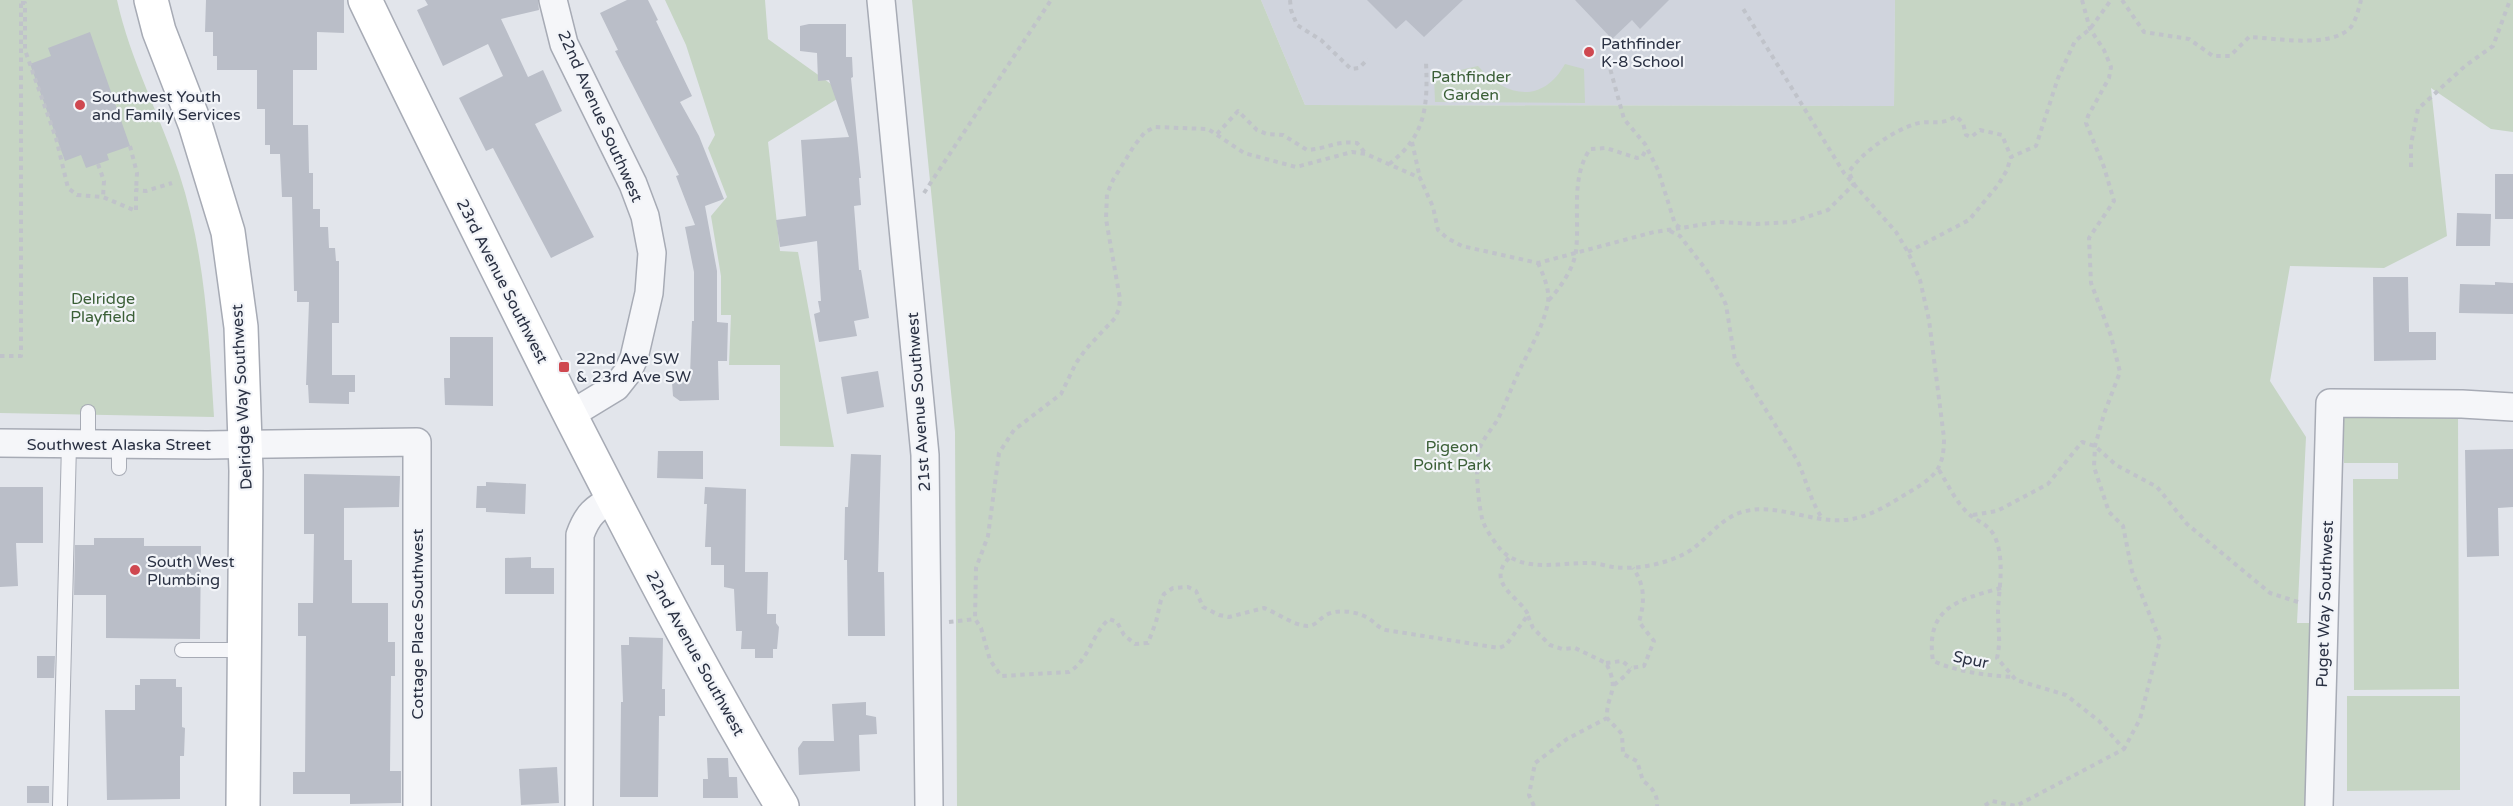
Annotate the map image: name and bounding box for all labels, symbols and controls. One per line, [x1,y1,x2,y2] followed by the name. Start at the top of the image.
[553,27,647,205] street label: 22nd Avenue Southwest
[1601,34,1684,72] place label: Pathfinder K-8 School
[1582,45,1596,59] marker: Pathfinder K-8 School
[1431,67,1512,105] park label: Pathfinder Garden
[92,87,241,125] place label: Southwest Youth and Family Services
[73,98,87,112] marker: Southwest Youth and Family Services
[452,196,552,367] street label: 23rd Avenue Southwest
[70,289,136,327] park label: Delridge Playfield
[227,304,257,490] street label: Delridge Way Southwest
[903,312,935,492] street label: 21st Avenue Southwest
[576,349,691,387] place label: 22nd Ave SW & 23rd Ave SW
[557,360,571,374] marker: 22nd Ave SW & 23rd Ave SW
[27,435,211,455] street label: Southwest Alaska Street
[1413,437,1491,475] park label: Pigeon Point Park
[2312,520,2338,688] street label: Puget Way Southwest
[408,529,428,719] street label: Cottage Place Southwest
[147,552,235,590] place label: South West Plumbing
[128,563,142,577] marker: South West Plumbing
[641,567,749,740] street label: 22nd Avenue Southwest
[1951,646,1991,674] street label: Spur

